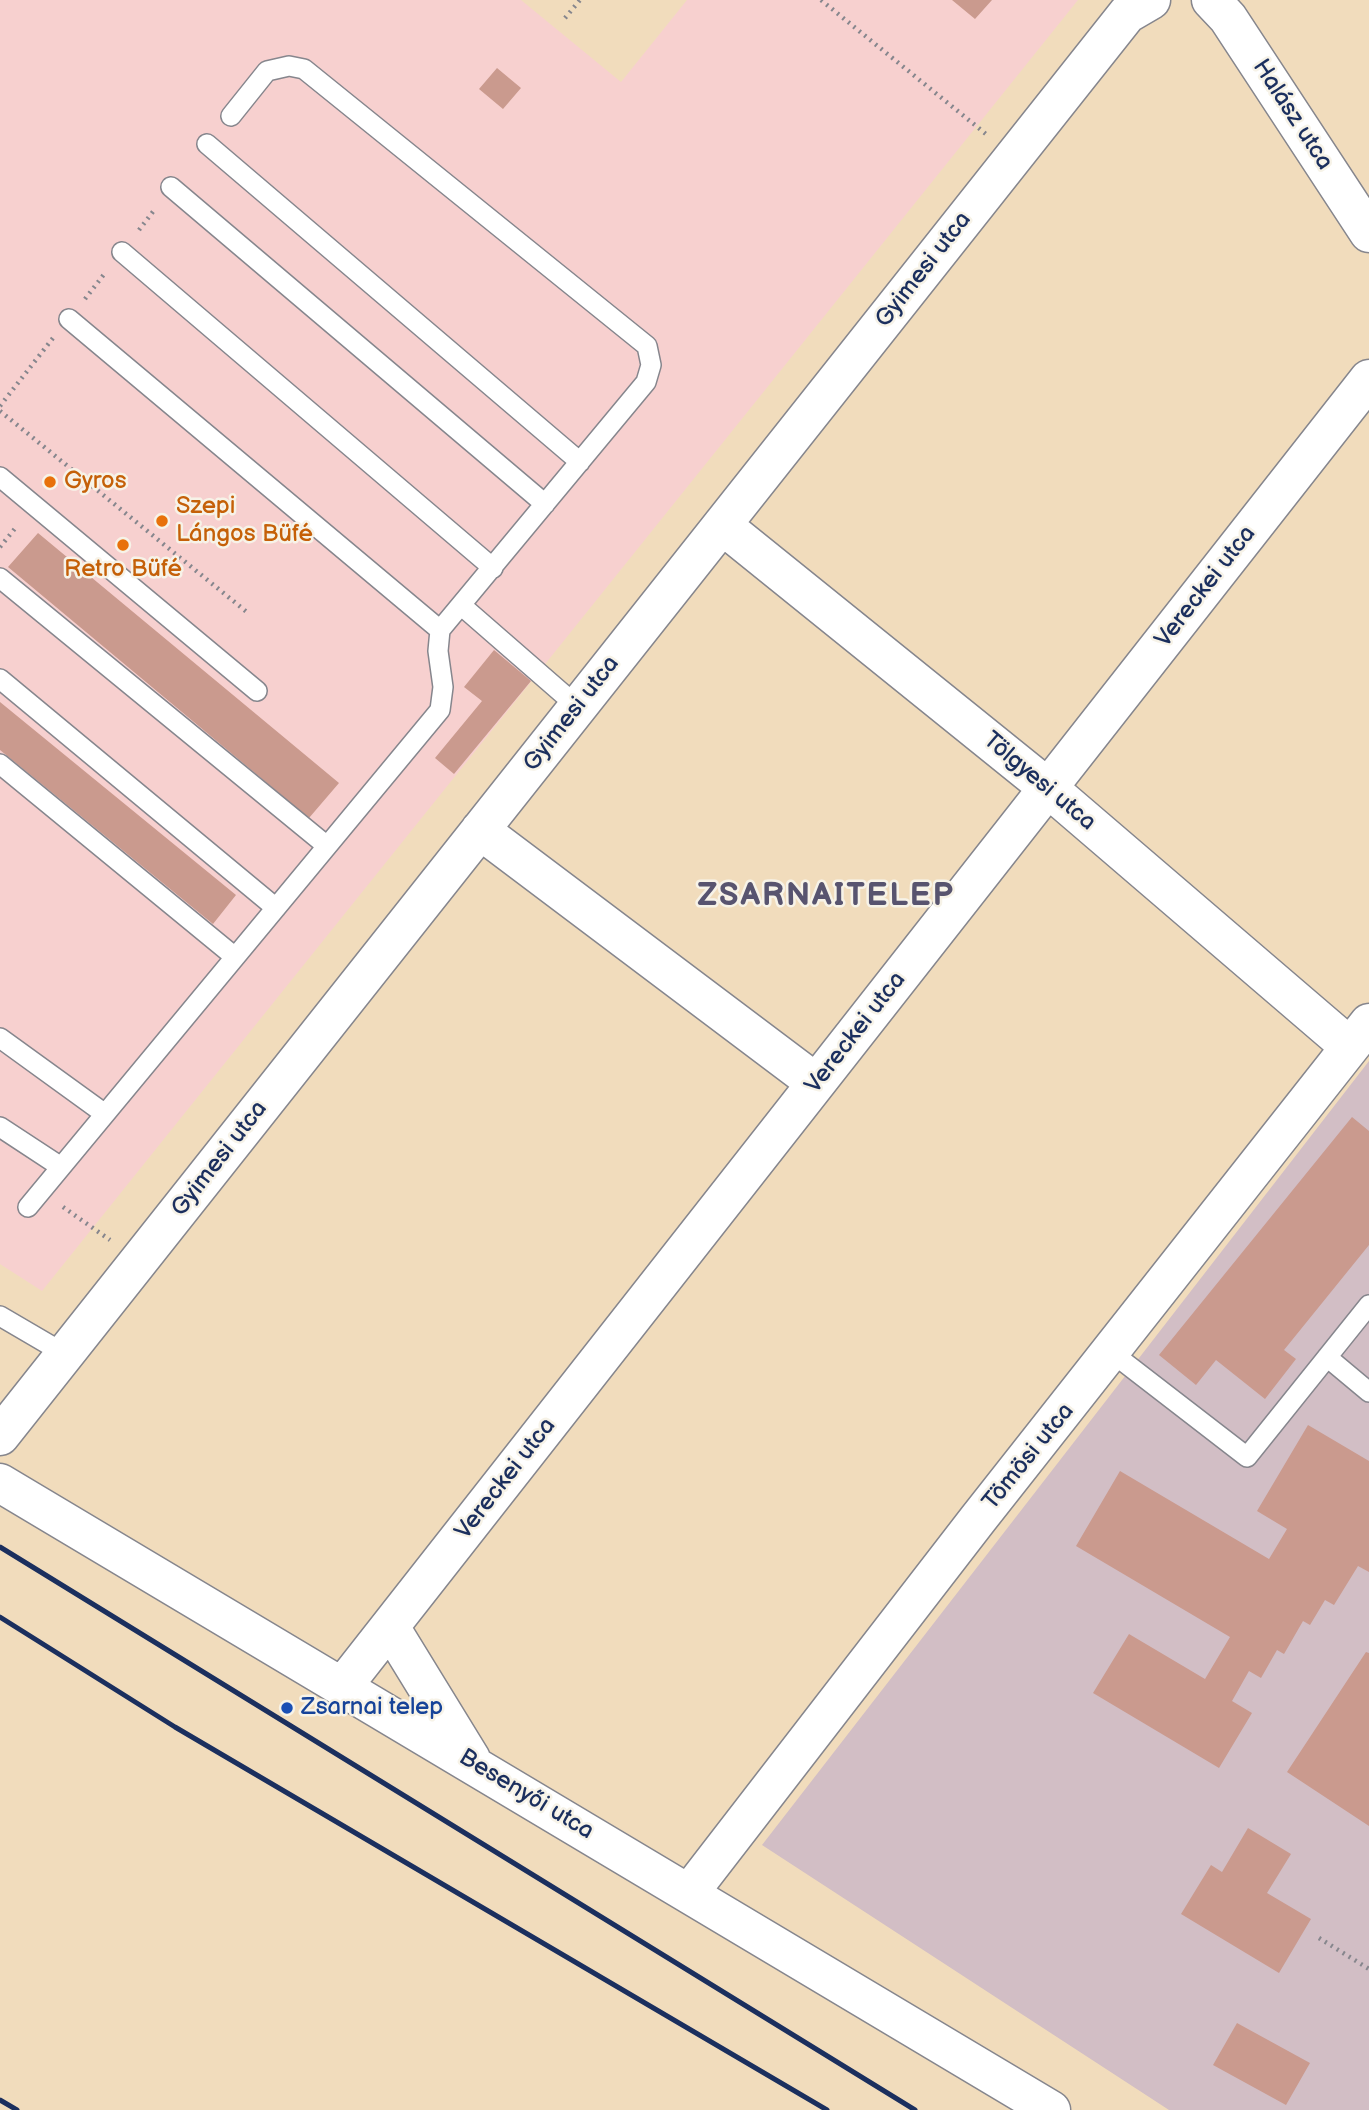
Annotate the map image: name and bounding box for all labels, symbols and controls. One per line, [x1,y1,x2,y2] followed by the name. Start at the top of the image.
[1246,54,1338,176] street label: Halász utca
[870,206,978,334] street label: Gyimesi utca
[64,468,127,496] place label: Gyros
[42,474,58,490] marker: Gyros
[176,493,313,549] place label: Szepi Lángos Büfé
[154,513,170,529] marker: Szepi Lángos Büfé
[1150,520,1262,654] street label: Vereckei utca
[115,537,131,553] marker: Retro Büfé
[64,556,182,584] place label: Retro Büfé
[518,650,626,778] street label: Gyimesi utca
[977,726,1101,838] street label: Tölgyesi utca
[699,878,953,916] district label: ZSARNAITELEP
[800,966,912,1100] street label: Vereckei utca
[166,1095,274,1223] street label: Gyimesi utca
[977,1398,1081,1516] street label: Tömösi utca
[450,1412,562,1546] street label: Vereckei utca
[301,1694,443,1722] place label: Zsarnai telep
[279,1700,295,1716] marker: Zsarnai telep
[453,1743,599,1847] street label: Besenyői utca

